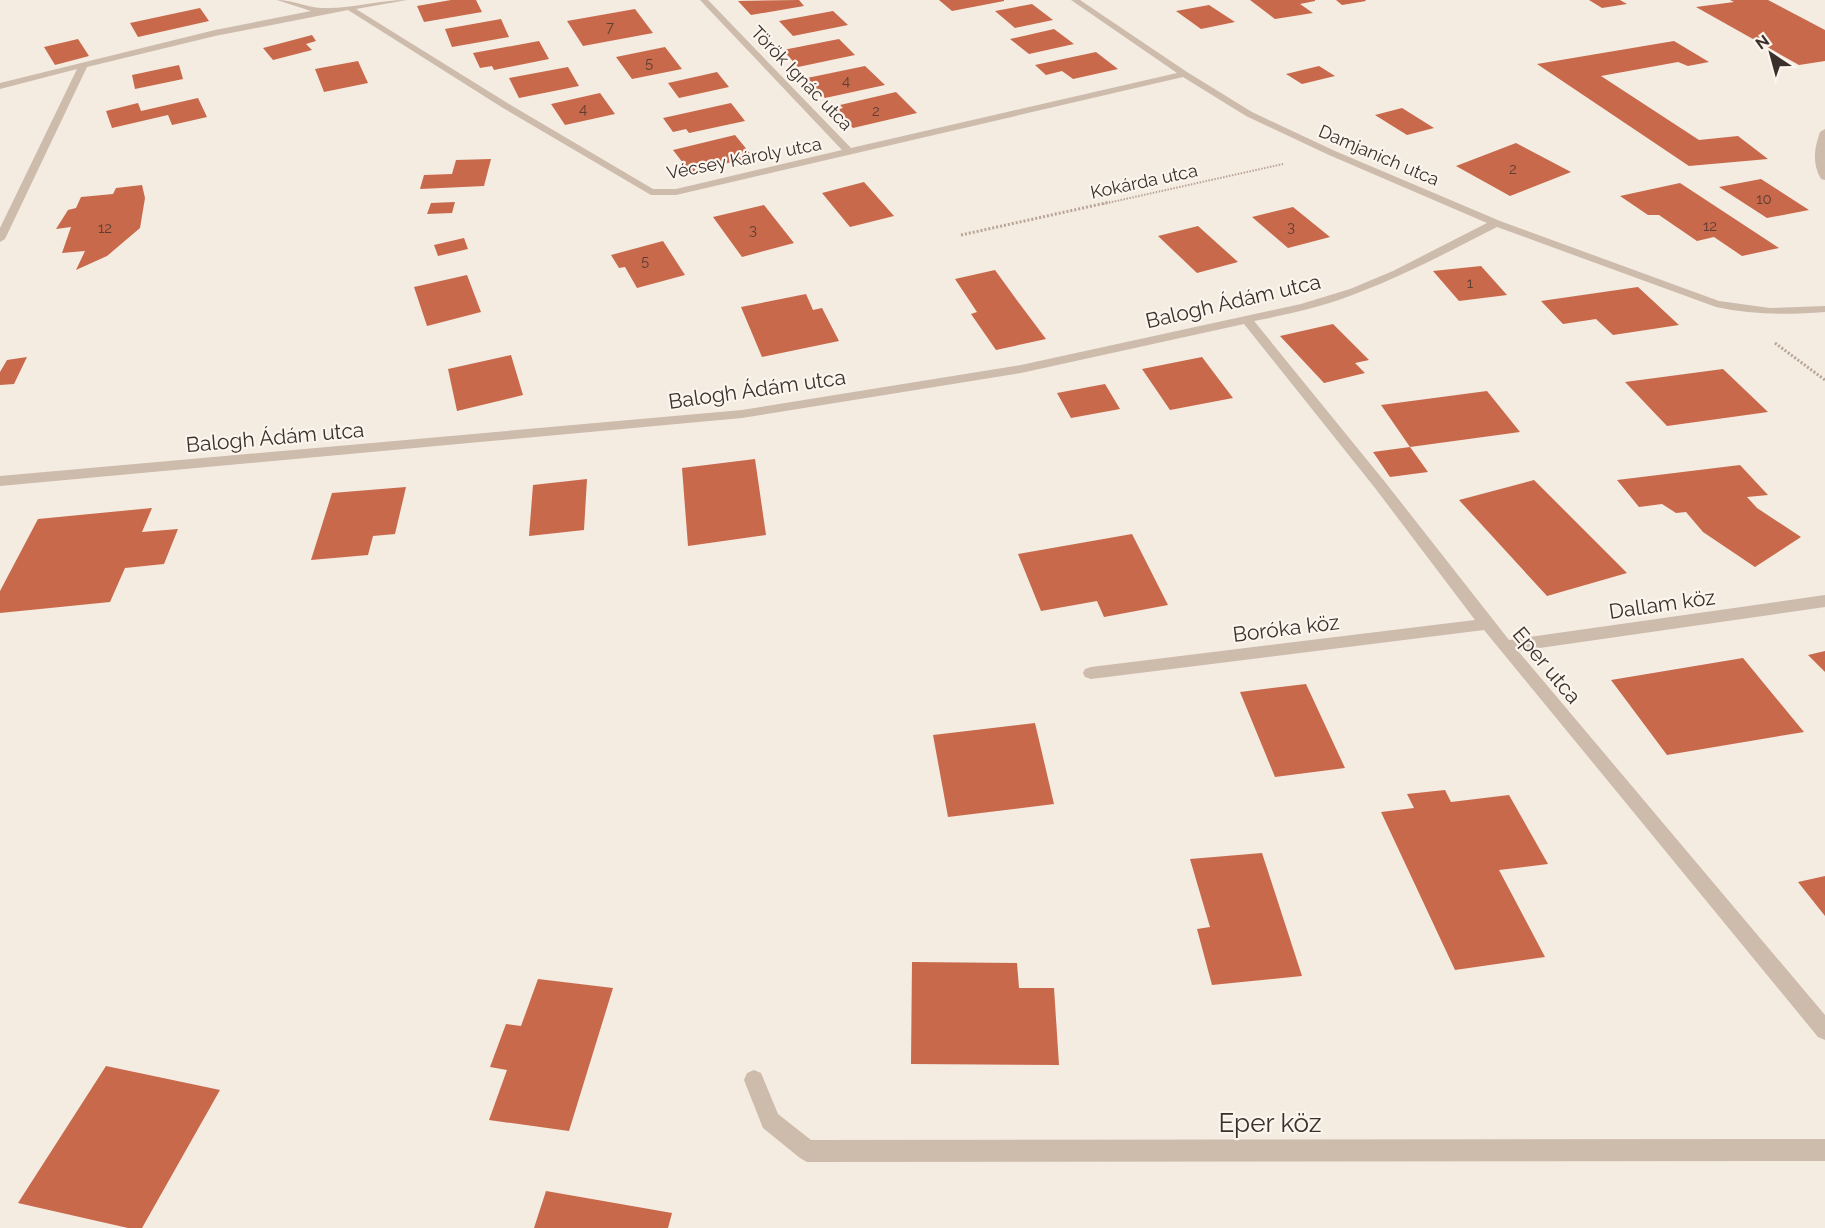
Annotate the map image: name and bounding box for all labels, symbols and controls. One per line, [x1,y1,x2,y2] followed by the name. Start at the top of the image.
[606,18,614,36] house number: 7
[747,21,857,135] street label: Török Ignác utca
[1741,24,1801,84] north arrow
[1752,31,1773,54] text: N
[645,54,653,72] house number: 5
[842,72,850,90] house number: 4
[579,100,587,118] house number: 4
[872,102,880,120] house number: 2
[1316,120,1442,190] street label: Damjanich utca
[665,133,823,183] street label: Vécsey Károly utca
[1089,159,1199,203] street label: Kokárda utca
[1509,160,1517,178] house number: 2
[1756,190,1772,208] house number: 10
[1703,217,1717,235] house number: 12
[1287,218,1295,236] house number: 3
[98,219,112,237] house number: 12
[749,221,757,239] house number: 3
[641,252,649,270] house number: 5
[1143,269,1323,333] street label: Balogh Ádám utca
[1467,274,1474,292] house number: 1
[667,364,847,414] street label: Balogh Ádám utca
[185,417,365,457] street label: Balogh Ádám utca
[1607,584,1717,624] street label: Dallam köz
[1231,609,1341,647] street label: Boróka köz
[1508,622,1586,708] street label: Eper utca
[1218,1108,1322,1138] street label: Eper köz

